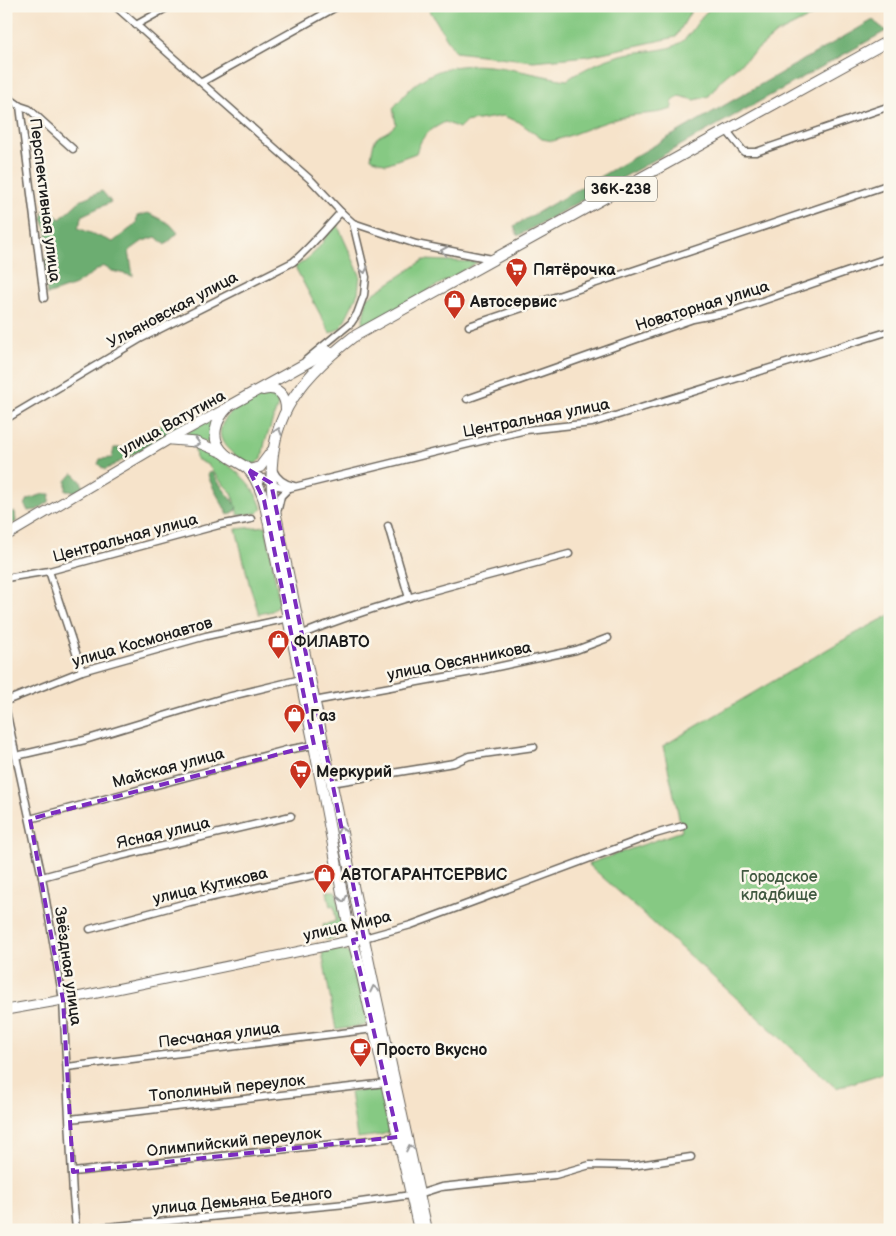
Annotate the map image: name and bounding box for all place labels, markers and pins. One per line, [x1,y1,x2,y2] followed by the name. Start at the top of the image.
[505,257,529,288] supermarket icon: Пятёрочка
[533,261,616,280] place label: Пятёрочка
[442,289,466,320] shop icon: Автосервис
[469,293,557,312] place label: Автосервис
[266,629,290,660] shop icon: ФИЛАВТО
[294,633,370,652] place label: ФИЛАВТО
[282,703,306,734] shop icon: Газ
[310,707,336,726] place label: Газ
[288,759,312,790] supermarket icon: Меркурий
[316,763,392,782] place label: Меркурий
[313,862,337,893] shop icon: АВТОГАРАНТСЕРВИС
[340,866,507,885] place label: АВТОГАРАНТСЕРВИС
[348,1037,372,1068] cafe icon: Просто Вкусно
[376,1041,488,1060] place label: Просто Вкусно

